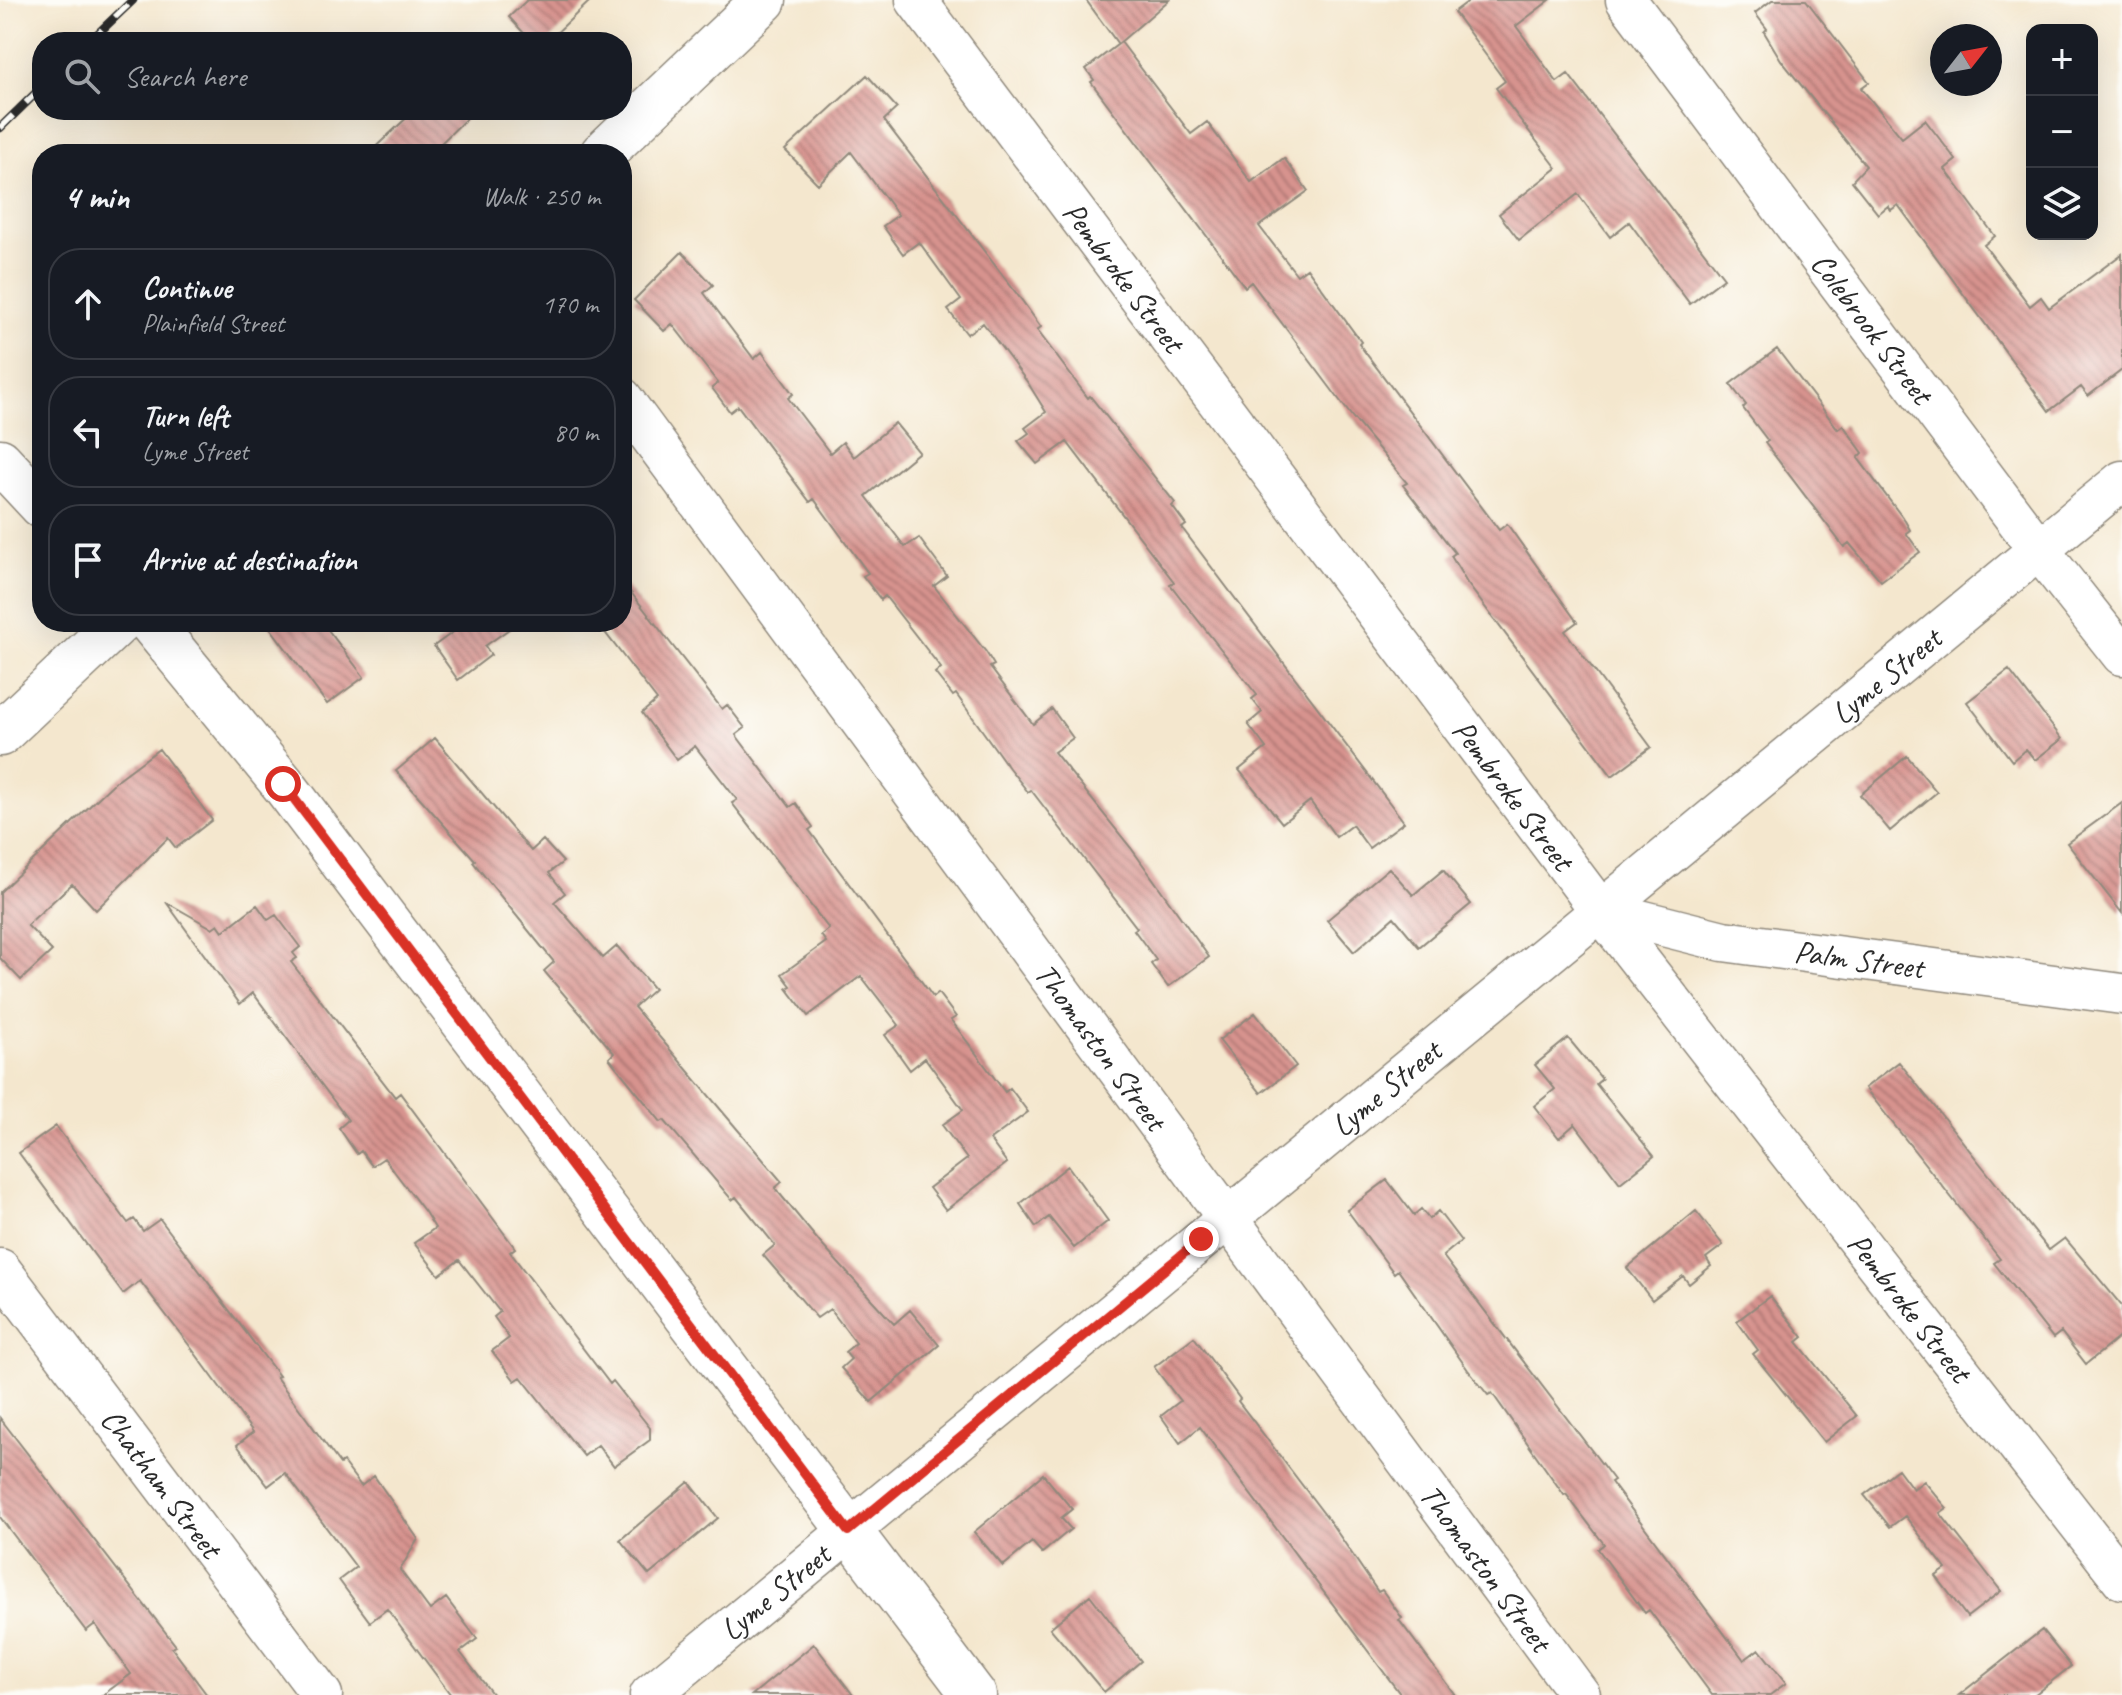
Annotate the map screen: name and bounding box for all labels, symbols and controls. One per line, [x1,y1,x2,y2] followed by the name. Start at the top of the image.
[1930,24,2002,96] north arrow
[2026,24,2098,240] map controls
[2026,24,2098,96] button: +
[32,32,632,120] search box
[60,54,104,98] icon: search
[124,57,246,95] text: Search here
[2026,96,2098,168] button: −
[2026,168,2098,240] button: layers
[64,175,129,218] text: 4 min
[483,180,600,213] text: Walk · 250 m
[1054,193,1195,363] street label: Pembroke Street
[1802,244,1944,415] street label: Colebrook Street
[142,269,232,307] text: Continue
[66,282,110,326] icon: ahead
[542,288,598,321] text: 170 m
[142,307,284,340] text: Plainfield Street
[142,397,229,435] text: Turn left
[66,410,110,454] icon: left
[554,416,598,449] text: 80 m
[142,435,248,468] text: Lyme Street
[66,538,110,582] icon: arrive
[142,541,357,579] text: Arrive at destination
[1823,617,1952,734] street label: Lyme Street
[1443,711,1585,881] street label: Pembroke Street
[265,766,301,802] route start
[1792,931,1929,989] street label: Palm Street
[1025,955,1178,1141] street label: Thomaston Street
[1323,1029,1452,1146] street label: Lyme Street
[1183,1221,1219,1257] route end
[1838,1224,1982,1393] street label: Pembroke Street
[92,1400,233,1569] street label: Chatham Street
[1410,1476,1563,1662] street label: Thomaston Street
[712,1533,841,1650] street label: Lyme Street

